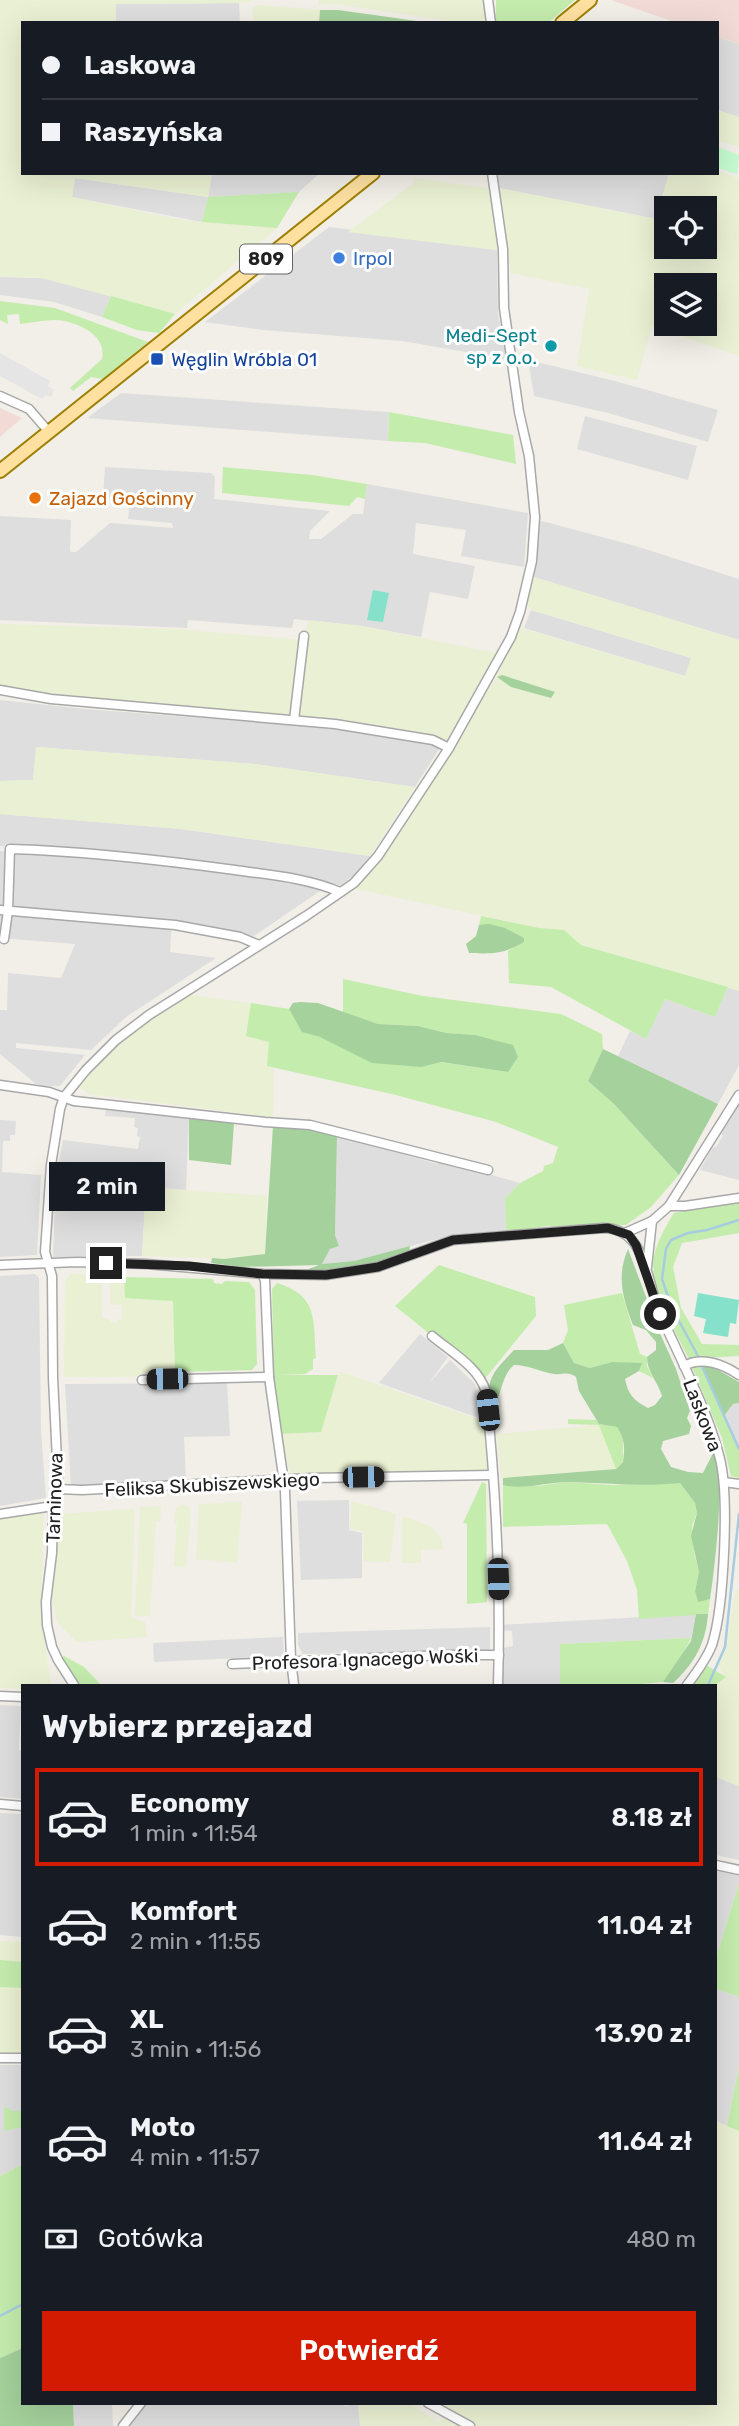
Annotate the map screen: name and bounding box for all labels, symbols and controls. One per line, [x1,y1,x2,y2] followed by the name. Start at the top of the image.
[84,50,196,81] text: Laskowa
[84,117,223,148] text: Raszyńska
[654,196,717,336] map controls
[654,196,717,259] button: locate
[240,244,292,274] road number: 809
[353,247,392,270] place label: Irpol
[331,250,347,266] marker: Irpol
[654,273,717,336] button: layers
[445,324,538,369] place label: Medi-Sept sp z o.o.
[543,338,559,354] marker: Medi-Sept sp z o.o.
[171,348,317,371] place label: Węglin Wróbla 01
[149,351,165,367] marker: Węglin Wróbla 01
[49,487,194,510] place label: Zajazd Gościnny
[27,490,43,506] marker: Zajazd Gościnny
[48,1162,164,1210] callout: 2 min
[76,1172,138,1200] text: 2 min
[90,1247,122,1279] route end
[644,1298,676,1330] route start
[146,1368,189,1390] car
[678,1375,727,1455] street label: Laskowa
[476,1388,501,1432] car
[41,1452,68,1544] street label: Tarninowa
[342,1466,385,1488] car
[104,1467,320,1502] street label: Feliksa Skubiszewskiego
[487,1558,510,1600] car
[251,1644,479,1675] street label: Profesora Ignacego Wośki
[42,1707,313,1745] text: Wybierz przejazd
[46,1786,109,1849] icon: car
[130,1788,249,1819] text: Economy
[611,1802,692,1833] text: 8.18 zł
[130,1819,258,1847] text: 1 min · 11:54
[46,1894,109,1957] icon: car
[130,1896,237,1927] text: Komfort
[597,1910,692,1941] text: 11.04 zł
[130,1927,261,1955] text: 2 min · 11:55
[46,2002,109,2065] icon: car
[130,2004,163,2035] text: XL
[595,2018,692,2049] text: 13.90 zł
[130,2035,261,2063] text: 3 min · 11:56
[46,2110,109,2173] icon: car
[130,2112,195,2143] text: Moto
[598,2126,692,2157] text: 11.64 zł
[130,2143,260,2171] text: 4 min · 11:57
[42,2220,80,2258] icon: cash
[98,2223,204,2254] text: Gotówka
[626,2225,696,2253] text: 480 m
[42,2311,696,2391] button: Potwierdź

